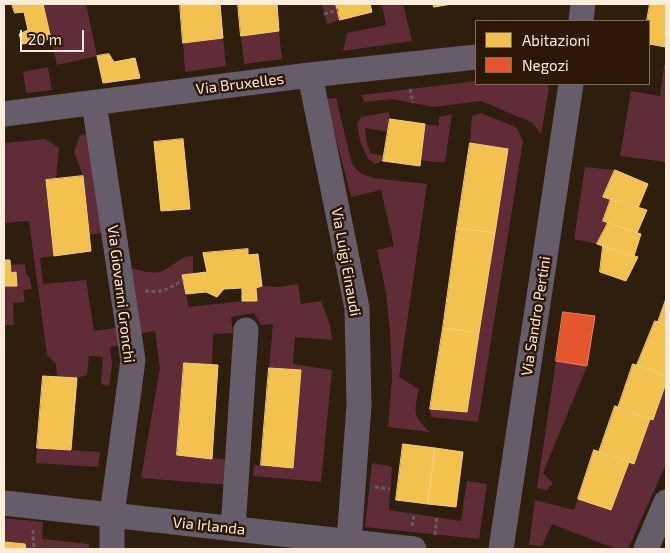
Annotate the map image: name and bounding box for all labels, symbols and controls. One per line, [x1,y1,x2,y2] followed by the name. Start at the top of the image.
[22,20,86,52] scale bar
[475,20,650,85] legend
[28,30,62,48] text: 20 m
[522,31,590,49] text: Abitazioni
[522,56,569,74] text: Negozi
[195,70,285,98] street label: Via Bruxelles
[328,206,364,318] street label: Via Luigi Einaudi
[104,224,138,364] street label: Via Giovanni Gronchi
[518,255,554,377] street label: Via Sandro Pertini
[172,513,246,539] street label: Via Irlanda

